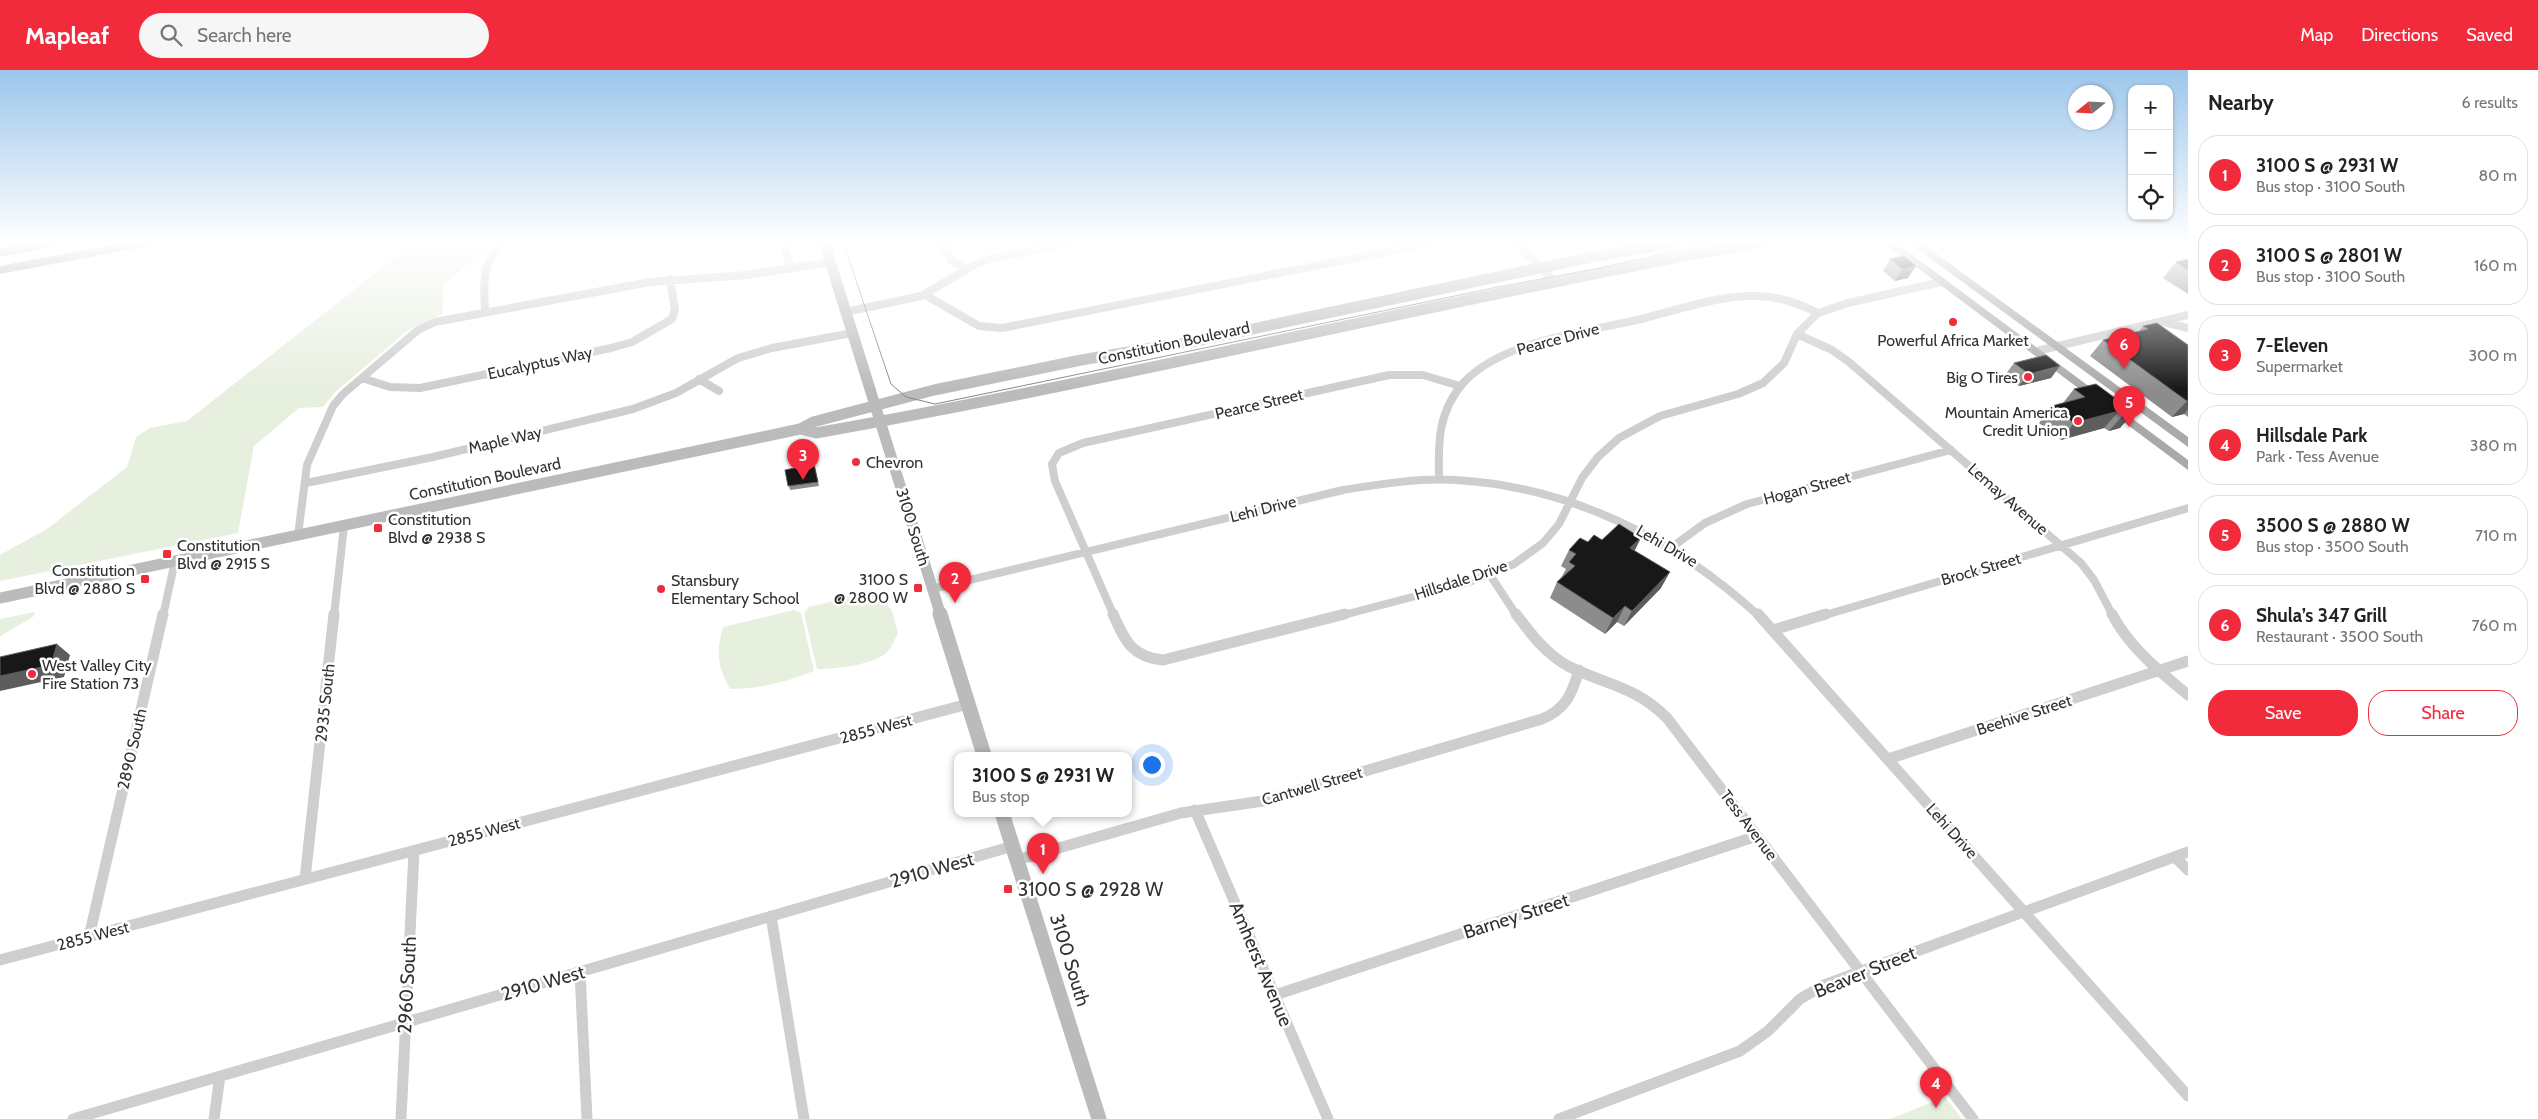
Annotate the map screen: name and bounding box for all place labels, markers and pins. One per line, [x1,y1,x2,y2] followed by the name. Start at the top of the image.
[1947,316,1959,328] marker: Powerful Africa Market
[2108,328,2140,369] pin: 6
[1877,331,2029,350] place label: Powerful Africa Market
[1946,368,2018,387] place label: Big O Tires
[2022,371,2034,383] marker: Big O Tires
[2113,386,2145,427] pin: 5
[1945,403,2068,440] place label: Mountain America Credit Union
[2072,415,2084,427] marker: Mountain America Credit Union
[787,439,819,480] pin: 3
[866,453,923,472] place label: Chevron
[850,456,862,468] marker: Chevron
[388,510,485,547] place label: Constitution Blvd @ 2938 S
[372,522,384,534] marker: Constitution Blvd @ 2938 S
[177,536,270,573] place label: Constitution Blvd @ 2915 S
[161,548,173,560] marker: Constitution Blvd @ 2915 S
[35,561,135,598] place label: Constitution Blvd @ 2880 S
[939,562,971,603] pin: 2
[834,570,909,607] place label: 3100 S @ 2800 W
[671,571,799,608] place label: Stansbury Elementary School
[139,573,151,585] marker: Constitution Blvd @ 2880 S
[912,582,924,594] marker: 3100 S @ 2800 W
[655,583,667,595] marker: Stansbury Elementary School
[42,656,152,693] place label: West Valley City Fire Station 73
[26,668,38,680] marker: West Valley City Fire Station 73
[1027,833,1059,874] pin: 1
[1018,878,1163,901] place label: 3100 S @ 2928 W
[1002,883,1014,895] marker: 3100 S @ 2928 W
[1920,1067,1952,1108] pin: 4

